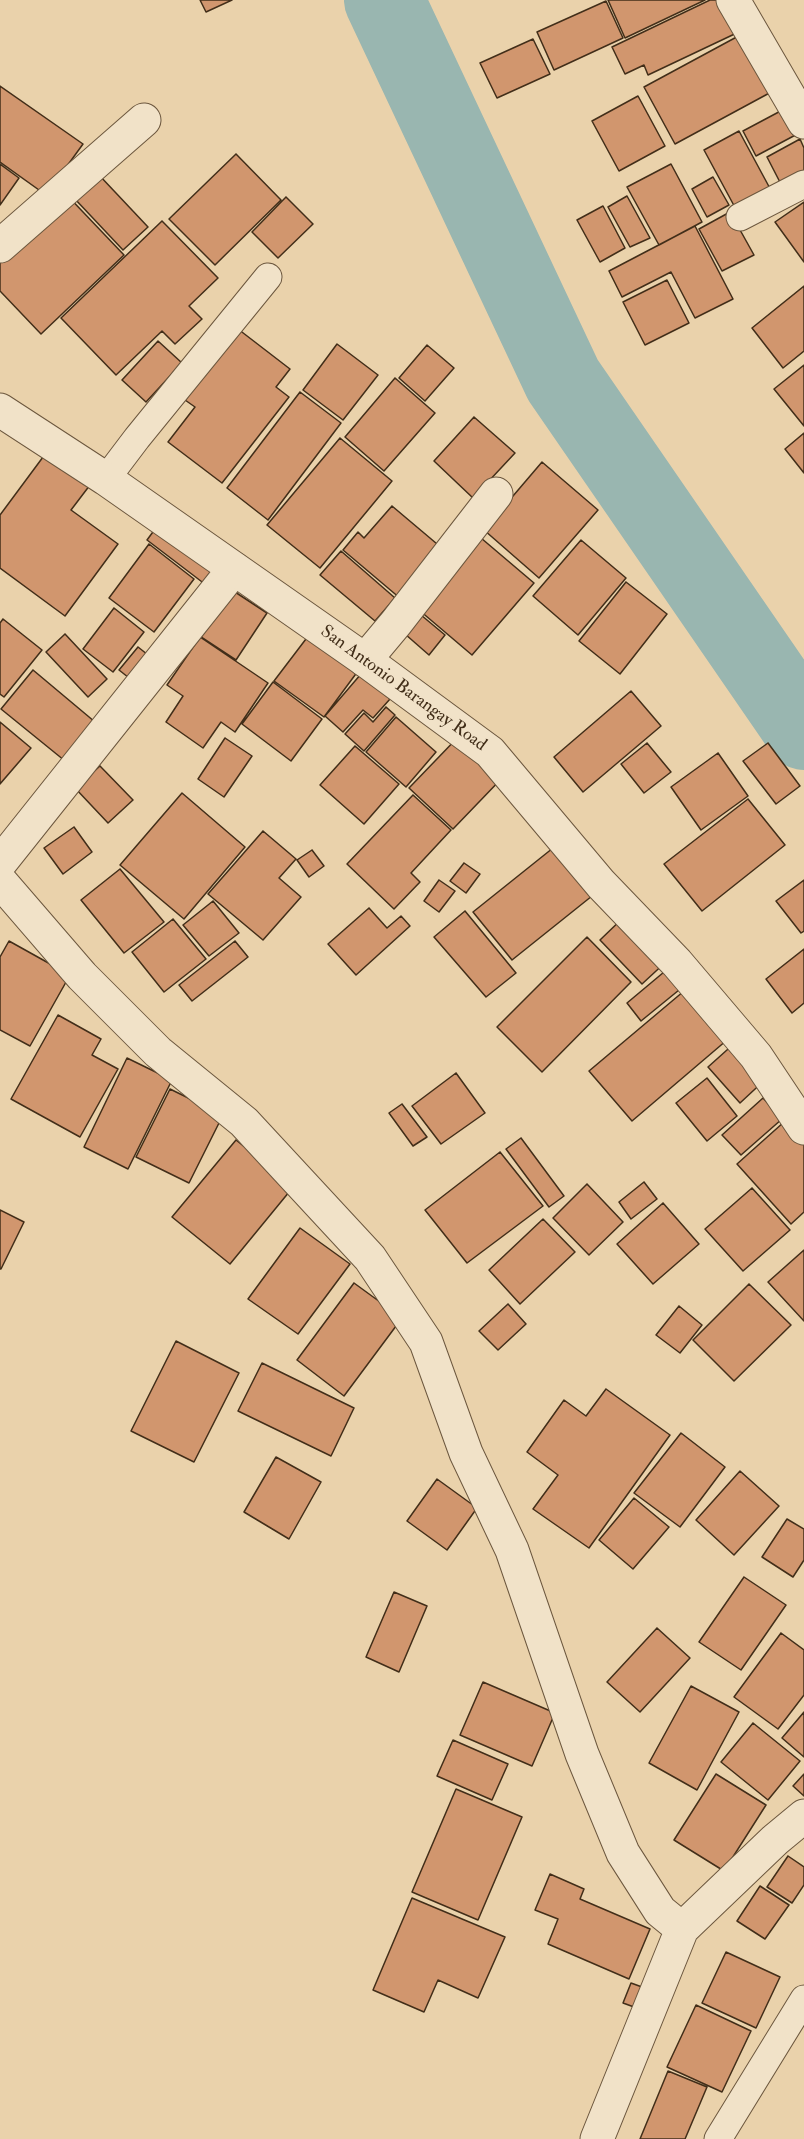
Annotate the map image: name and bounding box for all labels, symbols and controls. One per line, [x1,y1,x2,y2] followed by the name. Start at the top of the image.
[316,621,490,757] street label: San Antonio Barangay Road

